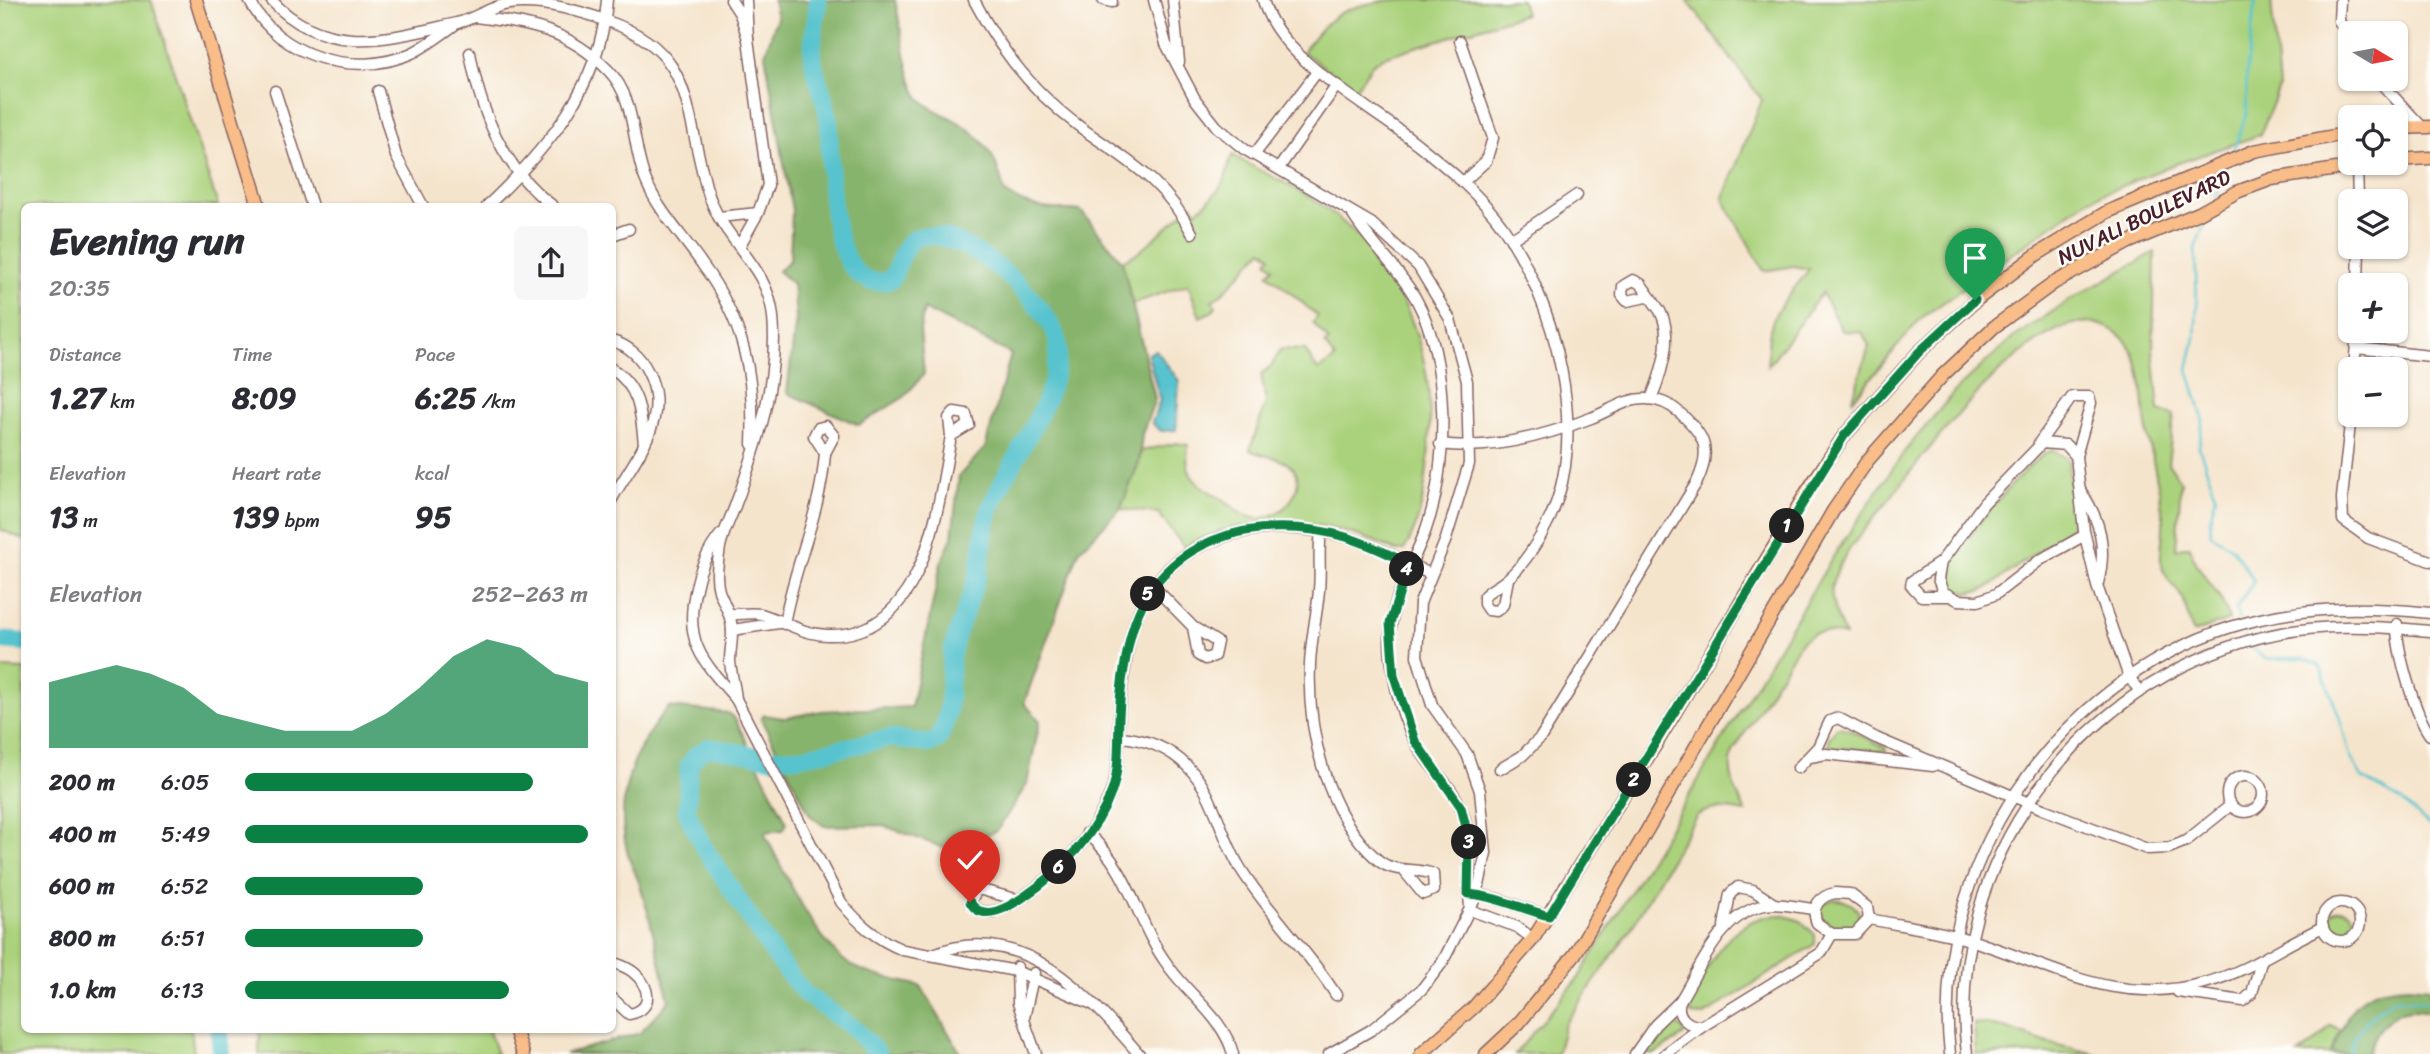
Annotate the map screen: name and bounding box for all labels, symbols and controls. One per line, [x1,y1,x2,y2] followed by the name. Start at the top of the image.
[2338,21,2408,91] north arrow
[2338,21,2408,427] map controls
[2338,105,2408,175] button: locate
[2050,158,2238,276] street label: NUVALI BOULEVARD
[2338,189,2408,259] button: layers
[49,208,245,275] text: Evening run
[514,226,588,300] button: share
[1945,228,2005,300] pin
[1956,239,1994,277] icon: arrive
[49,268,110,309] text: 20:35
[2338,273,2408,343] button: +
[49,338,121,371] text: Distance
[232,338,272,371] text: Time
[415,338,455,371] text: Pace
[2338,357,2408,427] button: −
[49,371,105,425] text: 1.27
[232,371,297,425] text: 8:09
[415,371,477,425] text: 6:25
[105,385,135,418] text: km
[477,385,516,418] text: /km
[49,457,126,490] text: Elevation
[232,457,321,490] text: Heart rate
[415,457,450,490] text: kcal
[49,490,78,544] text: 13
[232,490,280,544] text: 139
[415,490,452,544] text: 95
[78,504,98,537] text: m
[280,504,320,537] text: bpm
[1770,508,1804,544] pin: 1
[1782,509,1791,542] text: 1
[1390,552,1424,586] pin: 4
[1401,552,1412,585] text: 4
[49,574,142,615] text: Elevation
[472,574,588,615] text: 252–263 m
[1130,576,1166,612] pin: 5
[1142,577,1153,610] text: 5
[49,762,115,803] text: 200 m
[161,762,210,803] text: 6:05
[1616,762,1652,798] pin: 2
[1628,763,1639,796] text: 2
[49,814,116,855] text: 400 m
[161,814,211,855] text: 5:49
[1452,824,1486,860] pin: 3
[1463,825,1474,858] text: 3
[940,830,1000,902] pin
[951,841,989,879] icon: check
[1042,850,1076,884] pin: 6
[1053,850,1064,883] text: 6
[49,866,115,907] text: 600 m
[161,866,208,907] text: 6:52
[49,918,116,959] text: 800 m
[161,918,205,959] text: 6:51
[49,970,116,1011] text: 1.0 km
[161,970,204,1011] text: 6:13

